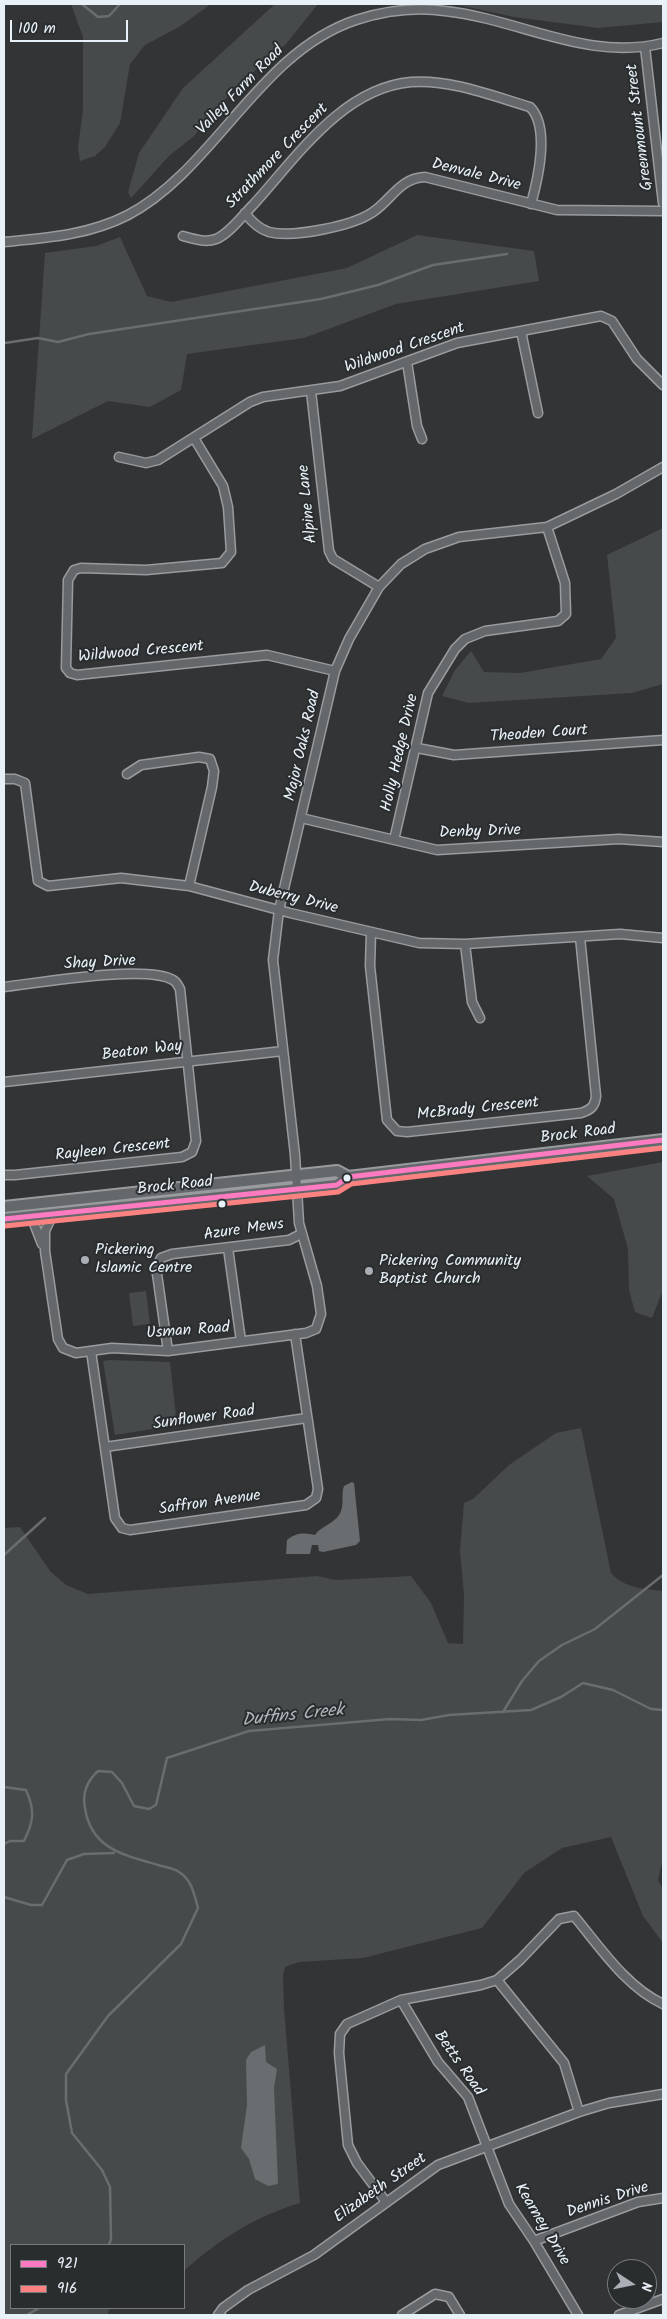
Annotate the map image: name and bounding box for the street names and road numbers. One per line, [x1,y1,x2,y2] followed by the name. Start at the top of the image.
[193,42,289,140] street label: Valley Farm Road
[624,63,658,191] street label: Greenmount Street
[223,100,333,214] street label: Strathmore Crescent
[429,156,523,196] street label: Denvale Drive
[342,319,468,379] street label: Wildwood Crescent
[295,464,323,544] street label: Alpine Lane
[77,638,205,668] street label: Wildwood Crescent
[282,689,326,803] street label: Major Oaks Road
[378,692,424,814] street label: Holly Hedge Drive
[490,722,588,748] street label: Theoden Court
[439,822,521,844] street label: Denby Drive
[246,879,340,919] street label: Duberry Drive
[64,953,136,975] street label: Shay Drive
[101,1038,183,1066] street label: Beaton Way
[416,1094,540,1126] street label: McBrady Crescent
[539,1121,617,1149] street label: Brock Road
[55,1135,171,1167] street label: Rayleen Crescent
[136,1173,214,1201] street label: Brock Road
[203,1216,285,1246] street label: Azure Mews
[146,1320,230,1344] street label: Usman Road
[152,1402,256,1436] street label: Sunflower Road
[158,1487,262,1521] street label: Saffron Avenue
[429,2028,487,2100] street label: Betts Road
[331,2150,431,2228] street label: Elizabeth Street
[565,2179,651,2223] street label: Dennis Drive
[509,2180,573,2270] street label: Kearney Drive

